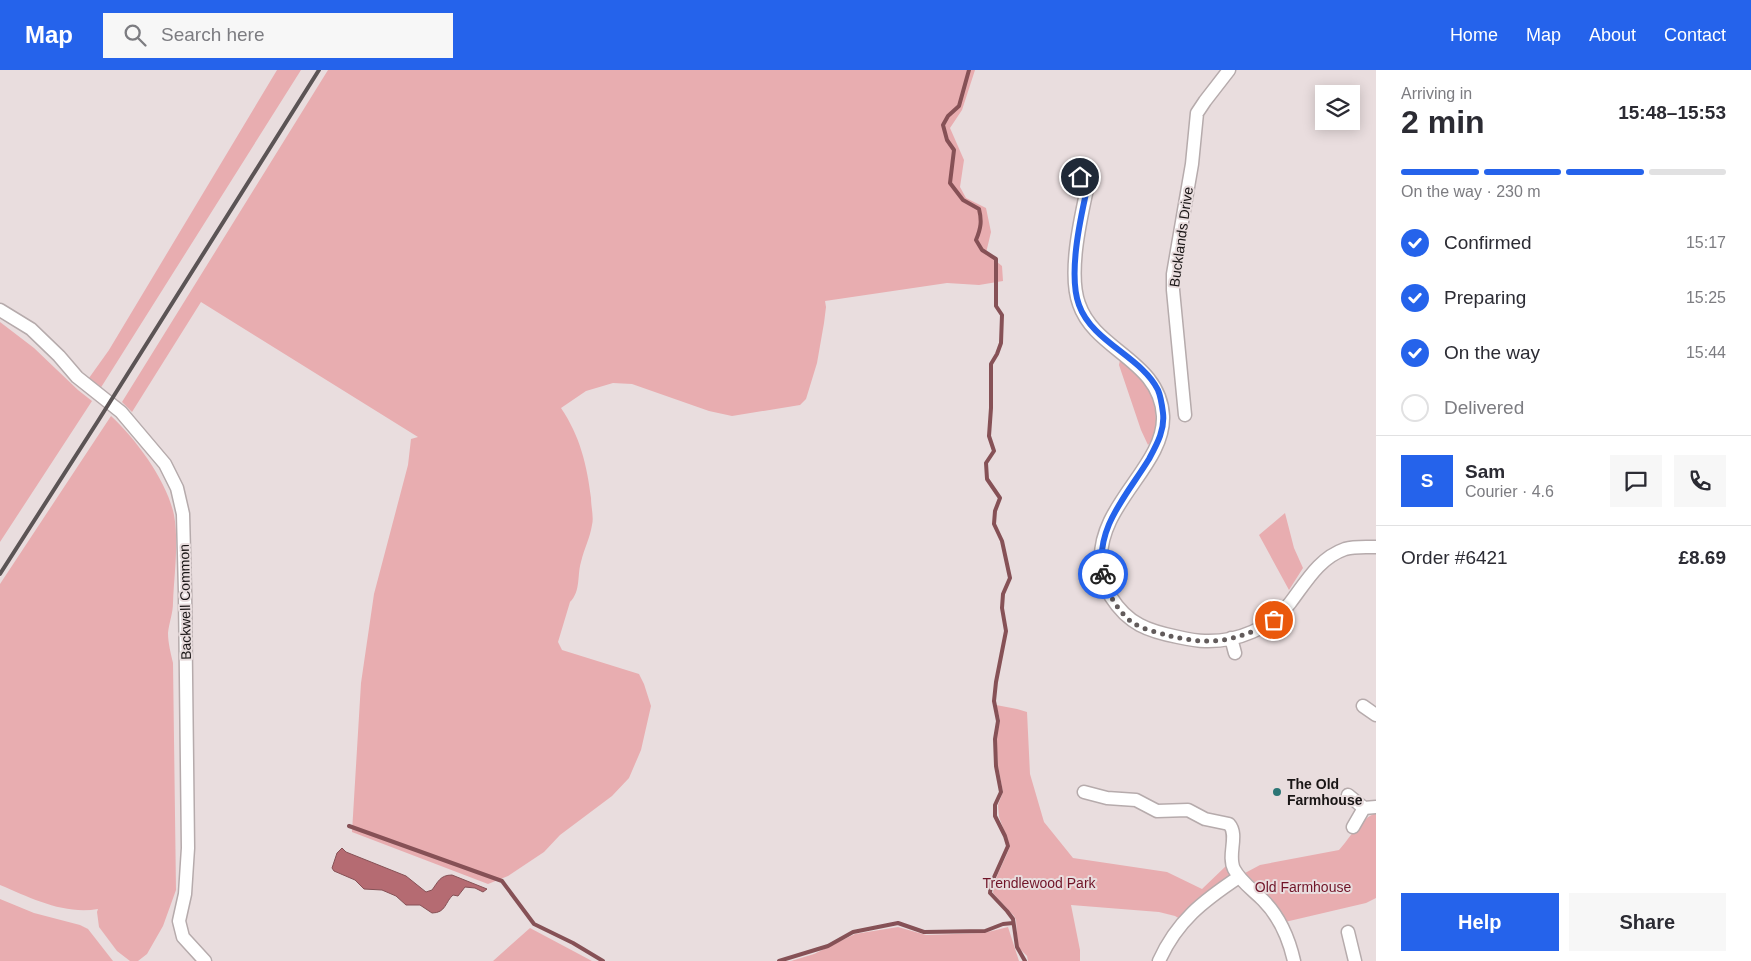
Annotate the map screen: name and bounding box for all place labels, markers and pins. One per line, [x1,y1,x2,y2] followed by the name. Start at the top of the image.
[1059,156,1101,198] pin
[1253,599,1295,641] pin
[1287,776,1363,808] place label: The Old Farmhouse
[1271,786,1283,798] marker: The Old Farmhouse

